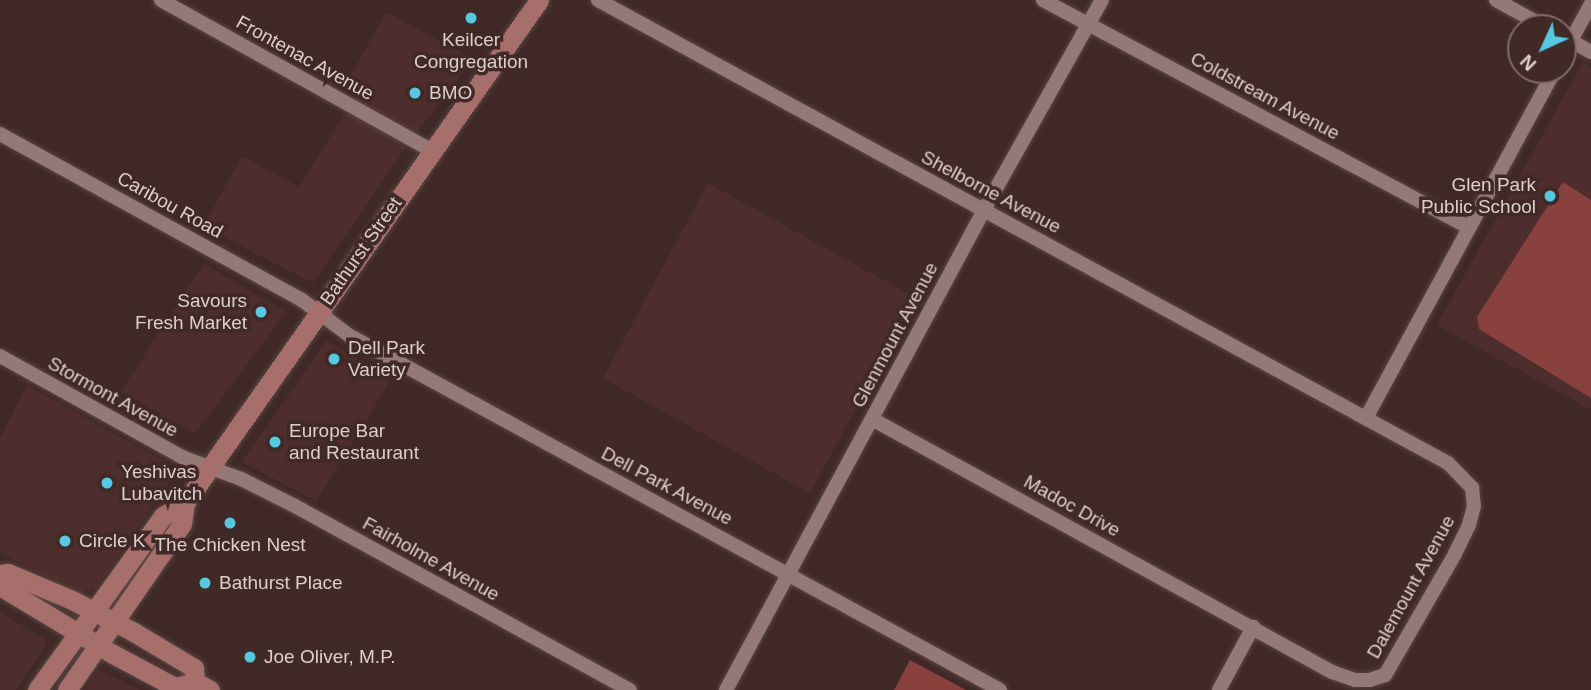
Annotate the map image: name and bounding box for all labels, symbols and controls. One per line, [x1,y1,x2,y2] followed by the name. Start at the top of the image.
[232,10,378,106] street label: Frontenac Avenue
[463,10,479,26] marker: Keilcer Congregation
[1507,14,1577,84] north arrow
[414,29,528,73] place label: Keilcer Congregation
[1186,47,1344,145] street label: Coldstream Avenue
[1516,51,1540,75] text: N
[429,82,472,104] place label: BMO
[407,85,423,101] marker: BMO
[917,145,1065,239] street label: Shelborne Avenue
[113,167,227,243] street label: Caribou Road
[1421,174,1536,218] place label: Glen Park Public School
[1542,188,1558,204] marker: Glen Park Public School
[315,193,407,309] street label: Bathurst Street
[847,258,943,412] street label: Glenmount Avenue
[135,290,247,334] place label: Savours Fresh Market
[253,304,269,320] marker: Savours Fresh Market
[348,337,425,381] place label: Dell Park Variety
[326,351,342,367] marker: Dell Park Variety
[43,352,183,442] street label: Stormont Avenue
[289,420,419,464] place label: Europe Bar and Restaurant
[267,434,283,450] marker: Europe Bar and Restaurant
[597,442,737,530] street label: Dell Park Avenue
[121,461,202,505] place label: Yeshivas Lubavitch
[1020,470,1124,542] street label: Madoc Drive
[99,475,115,491] marker: Yeshivas Lubavitch
[1362,511,1460,663] street label: Dalemount Avenue
[358,512,504,606] street label: Fairholme Avenue
[222,515,238,531] marker: The Chicken Nest
[79,530,146,552] place label: Circle K
[57,533,73,549] marker: Circle K
[154,534,306,556] place label: The Chicken Nest
[219,572,343,594] place label: Bathurst Place
[197,575,213,591] marker: Bathurst Place
[264,646,396,668] place label: Joe Oliver, M.P.
[242,649,258,665] marker: Joe Oliver, M.P.

